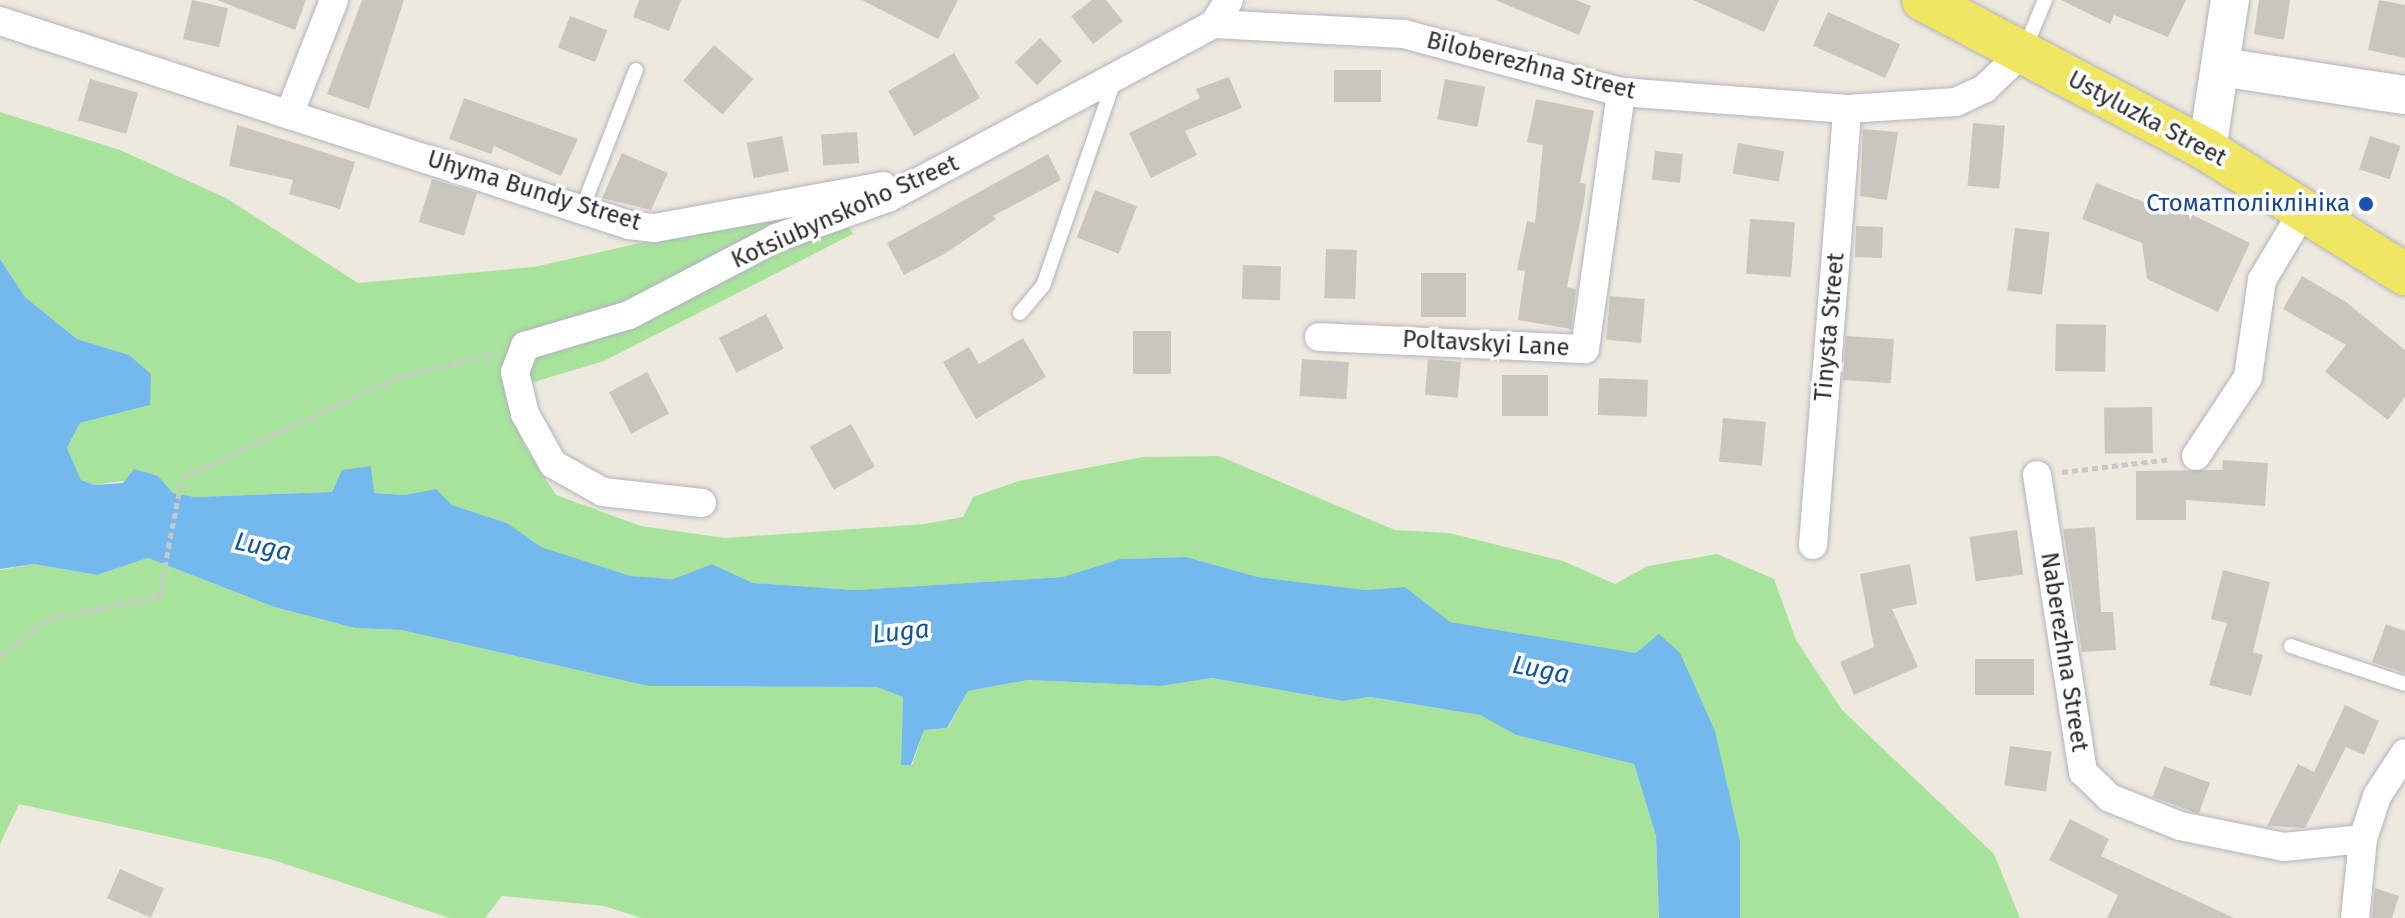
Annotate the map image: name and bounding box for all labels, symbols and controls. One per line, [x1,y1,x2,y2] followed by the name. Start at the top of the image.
[1424,26,1638,106] street label: Biloberezhna Street
[2063,65,2231,173] street label: Ustyluzka Street
[424,145,644,237] street label: Uhyma Bundy Street
[727,149,963,275] street label: Kotsiubynskoho Street
[2146,190,2350,218] place label: Стоматполіклініка
[2357,195,2375,213] marker: Стоматполіклініка
[1809,252,1851,402] street label: Tinysta Street
[1402,325,1570,363] street label: Poltavskyi Lane
[232,526,294,568] water label: Luga
[2034,550,2094,754] street label: Naberezhna Street
[871,613,931,651] water label: Luga
[1510,649,1572,691] water label: Luga

